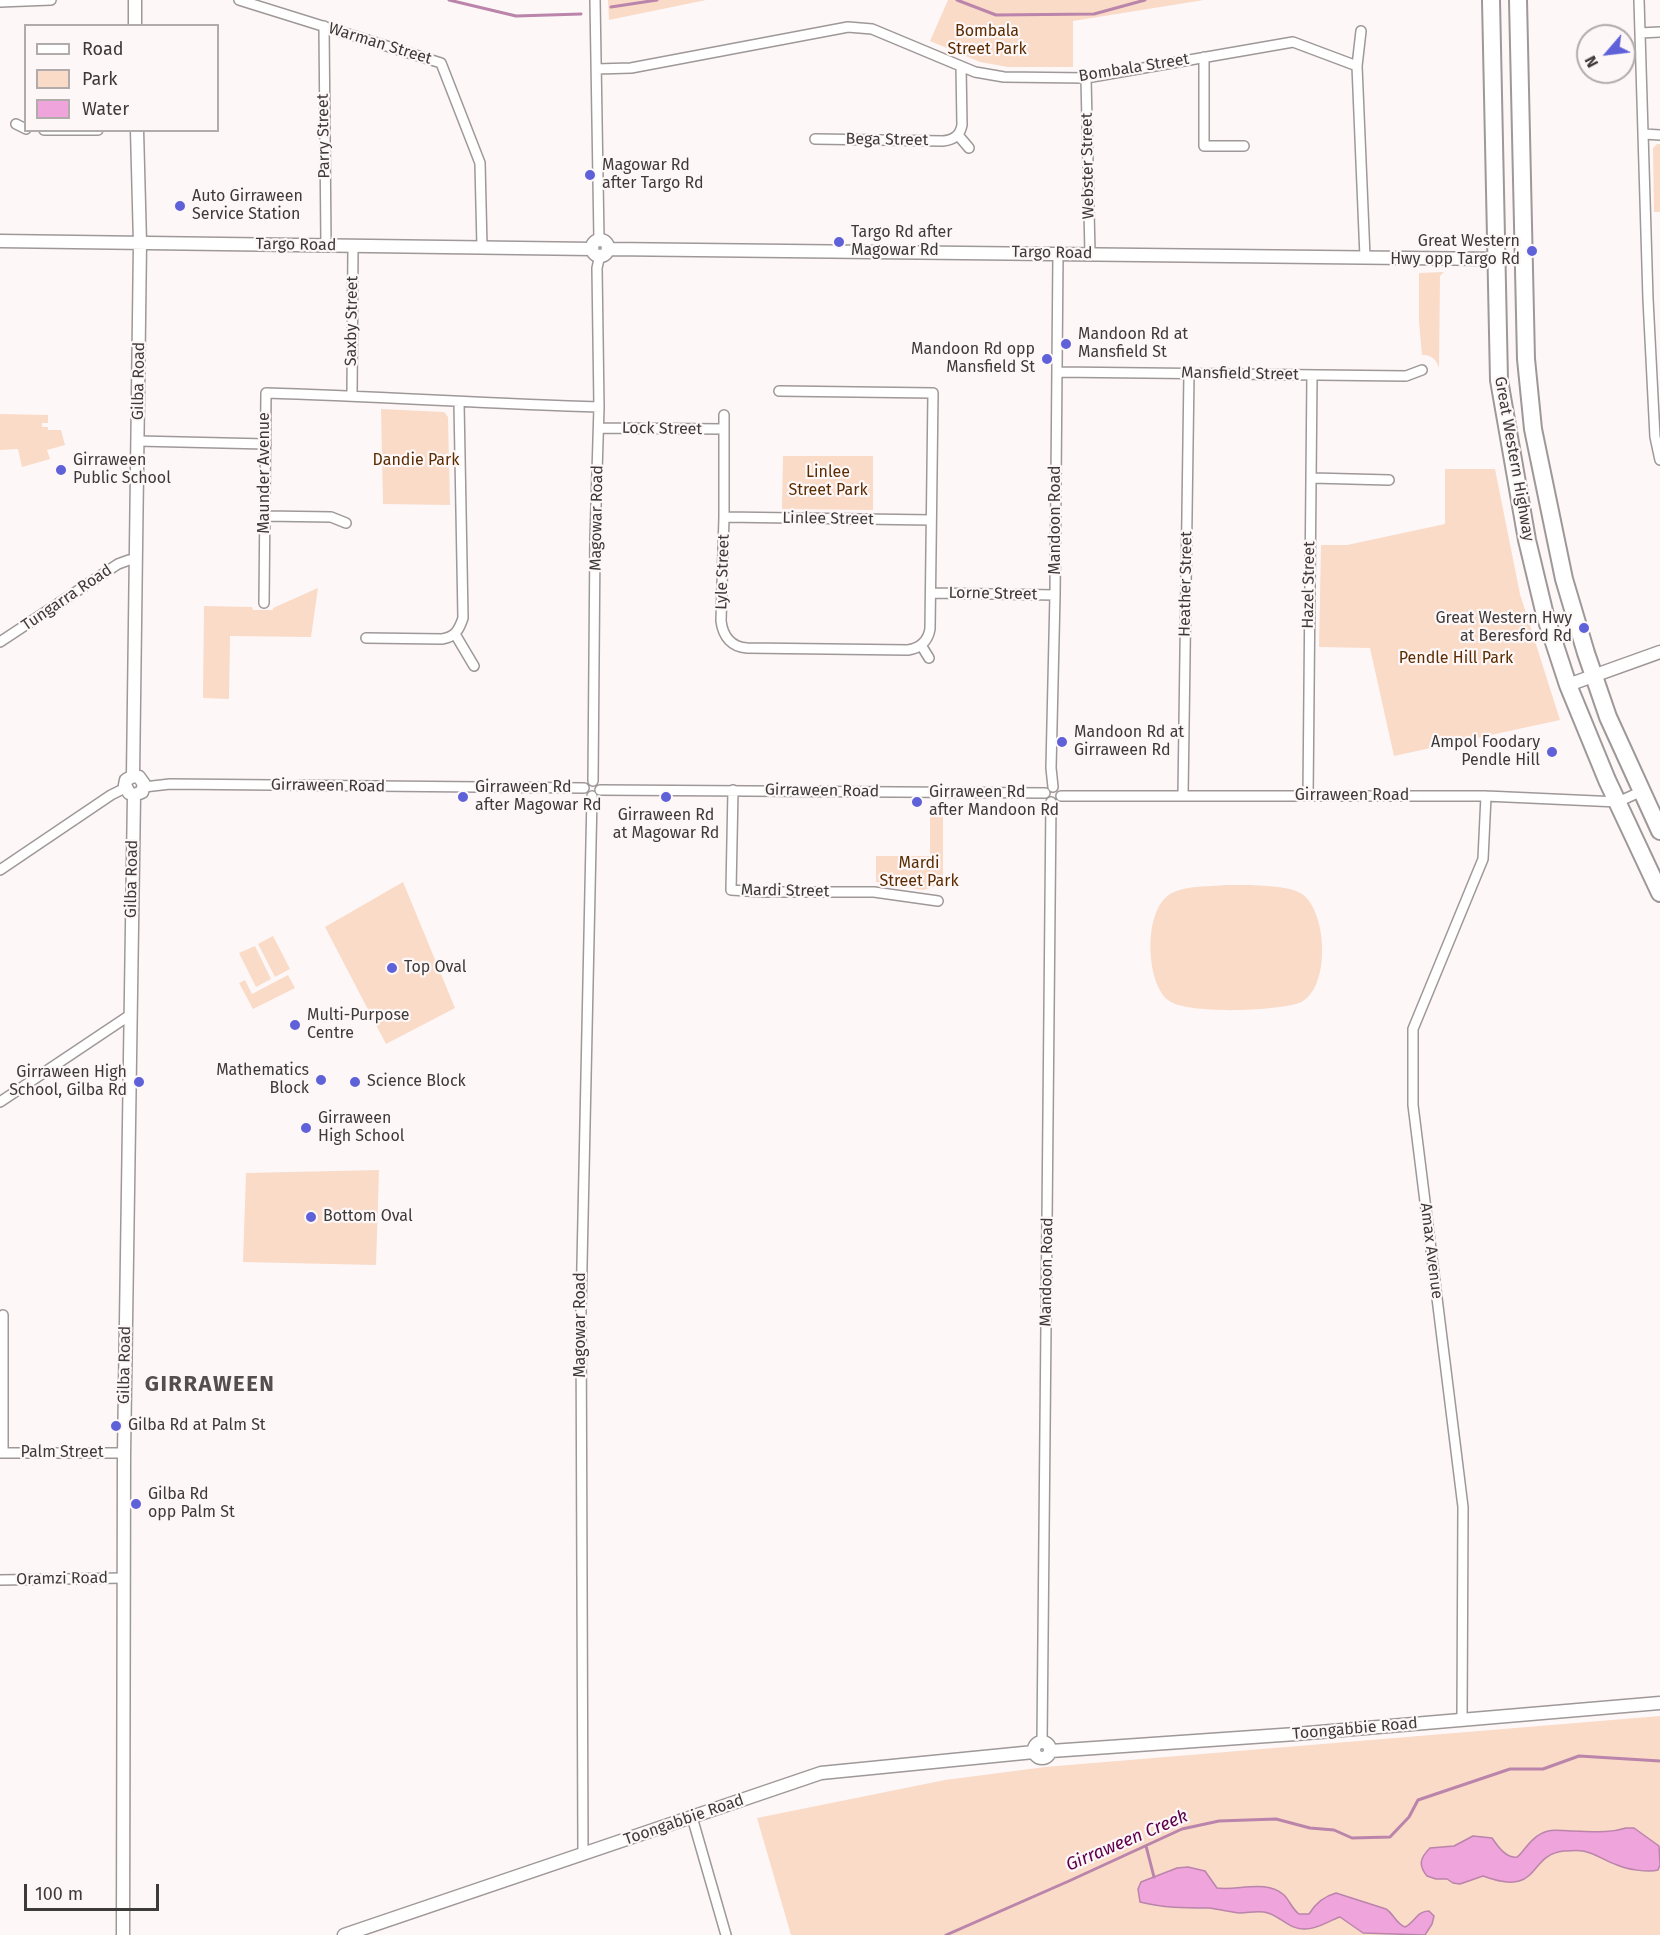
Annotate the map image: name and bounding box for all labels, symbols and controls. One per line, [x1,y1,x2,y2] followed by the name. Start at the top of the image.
[326,19,434,69] street label: Warman Street
[947,22,1027,60] park label: Bombala Street Park
[24,24,219,132] legend
[1576,24,1636,84] north arrow
[82,38,124,60] text: Road
[1077,50,1191,86] street label: Bombala Street
[1581,53,1602,71] text: N
[82,68,117,90] text: Park
[314,93,334,179] street label: Parry Street
[82,98,129,120] text: Water
[1077,112,1099,220] street label: Webster Street
[845,130,929,150] street label: Bega Street
[602,156,704,194] place label: Magowar Rd after Targo Rd
[583,168,597,182] marker: Magowar Rd after Targo Rd
[192,187,303,225] place label: Auto Girraween Service Station
[173,199,187,213] marker: Auto Girraween Service Station
[851,223,953,261] place label: Targo Rd after Magowar Rd
[1390,232,1520,270] place label: Great Western Hwy opp Targo Rd
[256,235,336,255] street label: Targo Road
[832,235,846,249] marker: Targo Rd after Magowar Rd
[1012,243,1092,263] street label: Targo Road
[1525,244,1539,258] marker: Great Western Hwy opp Targo Rd
[342,276,362,366] street label: Saxby Street
[1078,325,1188,363] place label: Mandoon Rd at Mansfield St
[1059,337,1073,351] marker: Mandoon Rd at Mansfield St
[911,340,1035,378] place label: Mandoon Rd opp Mansfield St
[129,342,149,420] street label: Gilba Road
[1040,352,1054,366] marker: Mandoon Rd opp Mansfield St
[1181,363,1299,385] street label: Mansfield Street
[1490,375,1538,543] street label: Great Western Highway
[255,412,275,534] street label: Maunder Avenue
[622,419,702,439] street label: Lock Street
[73,451,171,489] place label: Girraween Public School
[373,451,459,471] park label: Dandie Park
[54,463,68,477] marker: Girraween Public School
[788,463,868,501] park label: Linlee Street Park
[586,465,608,571] street label: Magowar Road
[1046,465,1066,575] street label: Mandoon Road
[782,509,874,529] street label: Linlee Street
[1175,531,1197,637] street label: Heather Street
[712,534,734,610] street label: Lyle Street
[1299,541,1319,629] street label: Hazel Street
[18,561,116,635] street label: Tungarra Road
[948,584,1038,604] street label: Lorne Street
[1435,609,1572,647] place label: Great Western Hwy at Beresford Rd
[1577,621,1591,635] marker: Great Western Hwy at Beresford Rd
[1399,649,1513,669] park label: Pendle Hill Park
[1074,723,1184,761] place label: Mandoon Rd at Girraween Rd
[1431,733,1540,771] place label: Ampol Foodary Pendle Hill
[1055,735,1069,749] marker: Mandoon Rd at Girraween Rd
[1545,745,1559,759] marker: Ampol Foodary Pendle Hill
[271,775,385,797] street label: Girraween Road
[475,778,602,816] place label: Girraween Rd after Magowar Rd
[765,780,879,802] street label: Girraween Road
[929,783,1059,821] place label: Girraween Rd after Mandoon Rd
[1295,786,1409,806] street label: Girraween Road
[456,790,470,804] marker: Girraween Rd after Magowar Rd
[659,790,673,804] marker: Girraween Rd at Magowar Rd
[910,795,924,809] marker: Girraween Rd after Mandoon Rd
[613,806,719,844] place label: Girraween Rd at Magowar Rd
[122,840,142,918] street label: Gilba Road
[879,854,959,892] park label: Mardi Street Park
[741,881,829,901] street label: Mardi Street
[404,958,466,978] place label: Top Oval
[385,961,399,975] marker: Top Oval
[307,1006,410,1044] place label: Multi-Purpose Centre
[288,1018,302,1032] marker: Multi-Purpose Centre
[216,1061,309,1099] place label: Mathematics Block
[9,1063,127,1101] place label: Girraween High School, Gilba Rd
[367,1072,466,1092] place label: Science Block
[314,1073,328,1087] marker: Mathematics Block
[132,1075,146,1089] marker: Girraween High School, Gilba Rd
[348,1075,362,1089] marker: Science Block
[318,1109,404,1147] place label: Girraween High School
[299,1121,313,1135] marker: Girraween High School
[1416,1202,1446,1300] street label: Amax Avenue
[323,1207,413,1227] place label: Bottom Oval
[304,1210,318,1224] marker: Bottom Oval
[1036,1217,1058,1327] street label: Mandoon Road
[571,1272,591,1378] street label: Magowar Road
[115,1326,135,1404] street label: Gilba Road
[145,1372,275,1398] district label: GIRRAWEEN
[128,1416,266,1436] place label: Gilba Rd at Palm St
[109,1419,123,1433] marker: Gilba Rd at Palm St
[20,1443,104,1463] street label: Palm Street
[148,1485,235,1523] place label: Gilba Rd opp Palm St
[129,1497,143,1511] marker: Gilba Rd opp Palm St
[16,1569,108,1589] street label: Oramzi Road
[1292,1714,1418,1744] street label: Toongabbie Road
[622,1790,746,1850] street label: Toongabbie Road
[1063,1806,1191,1876] water label: Girraween Creek
[27,1872,162,1910] scale bar
[35,1883,83,1905] text: 100 m

